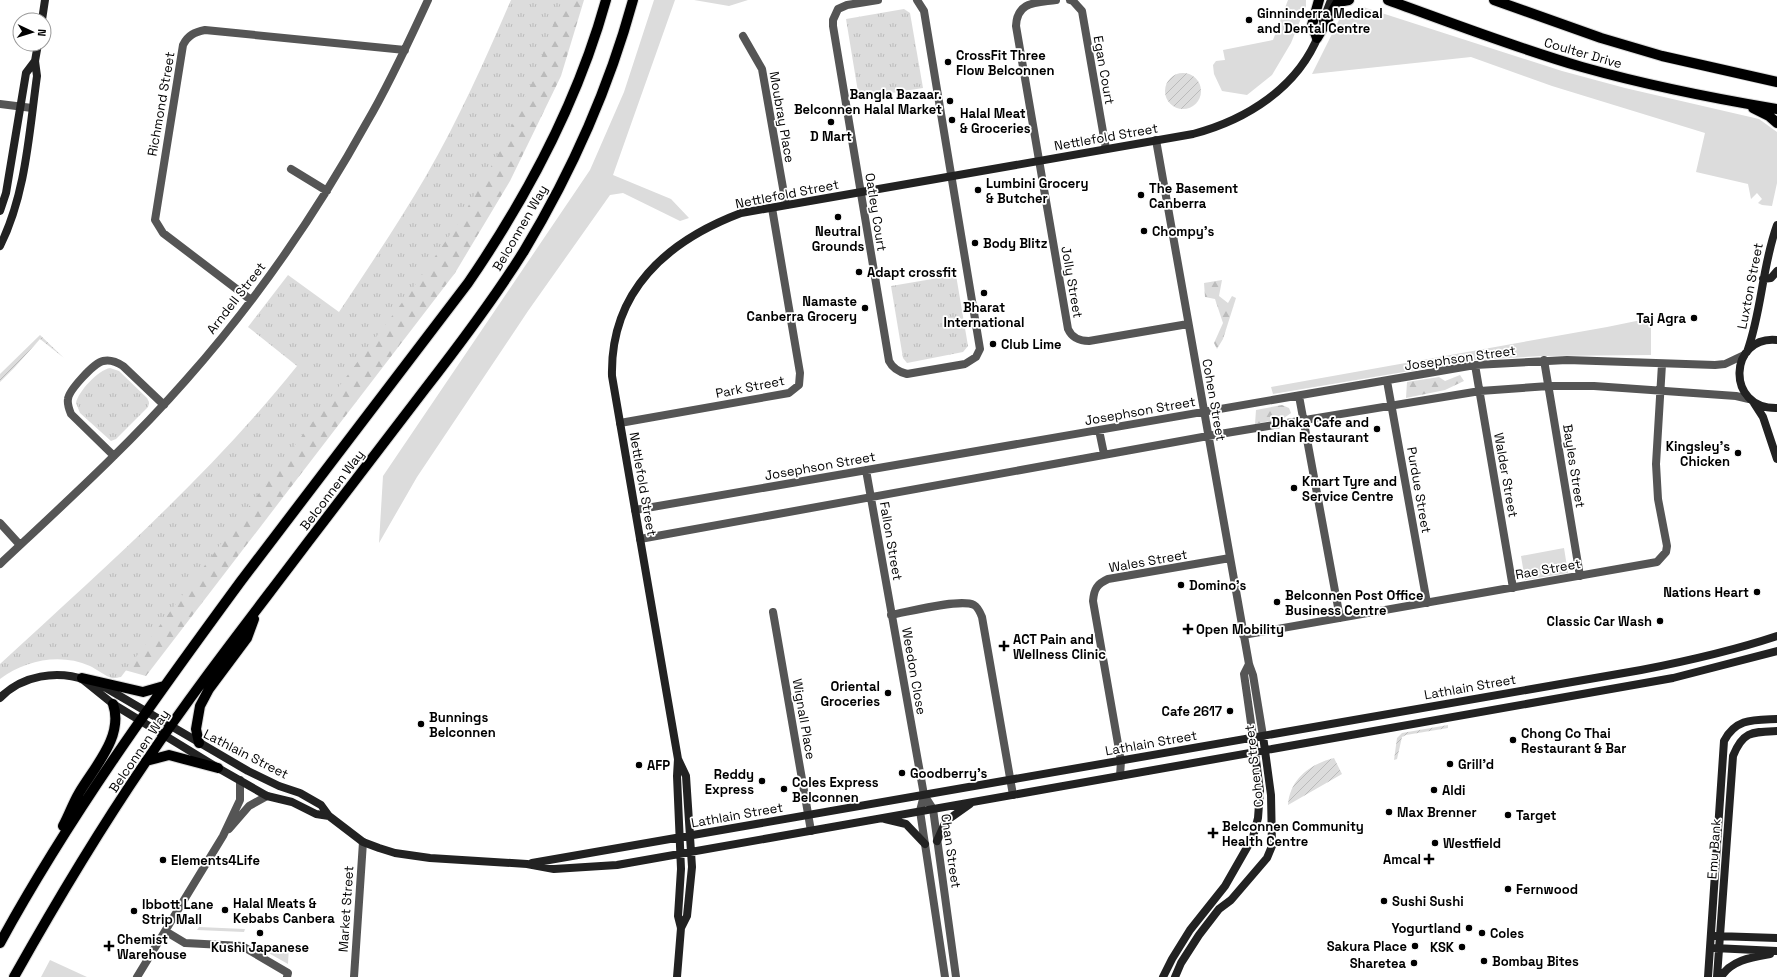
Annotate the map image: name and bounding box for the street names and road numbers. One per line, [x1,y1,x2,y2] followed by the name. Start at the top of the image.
[1090,34,1118,106] street label: Egan Court
[1542,34,1624,72] street label: Coulter Drive
[143,50,179,158] street label: Richmond Street
[766,70,798,164] street label: Moubray Place
[1053,119,1159,155] street label: Nettlefold Street
[861,172,891,252] street label: Oatley Court
[734,176,840,212] street label: Nettlefold Street
[488,182,552,274] street label: Belconnen Way
[1733,241,1767,331] street label: Luxton Street
[1057,245,1087,319] street label: Jolly Street
[203,259,269,337] street label: Arndell Street
[1403,342,1517,374] street label: Josephson Street
[1198,358,1230,442] street label: Cohen Street
[714,372,786,402] street label: Park Street
[1083,393,1197,429] street label: Josephson Street
[1559,423,1589,509] street label: Bayles Street
[625,431,661,537] street label: Nettlefold Street
[1490,431,1522,519] street label: Walder Street
[1403,445,1435,535] street label: Purdue Street
[296,446,368,534] street label: Belconnen Way
[763,448,877,484] street label: Josephson Street
[876,500,906,582] street label: Fallon Street
[1107,546,1189,576] street label: Wales Street
[1514,555,1582,583] street label: Rae Street
[898,626,930,716] street label: Weedon Close
[1423,671,1517,703] street label: Lathlain Street
[789,677,819,761] street label: Wignall Place
[105,706,173,796] street label: Belconnen Way
[1240,724,1267,808] street label: Cohen Street
[201,725,291,783] street label: Lathlain Street
[1104,727,1198,759] street label: Lathlain Street
[690,799,784,831] street label: Lathlain Street
[937,813,965,889] street label: Chan Street
[1703,818,1725,880] street label: Emu Bank
[334,865,358,953] street label: Market Street

